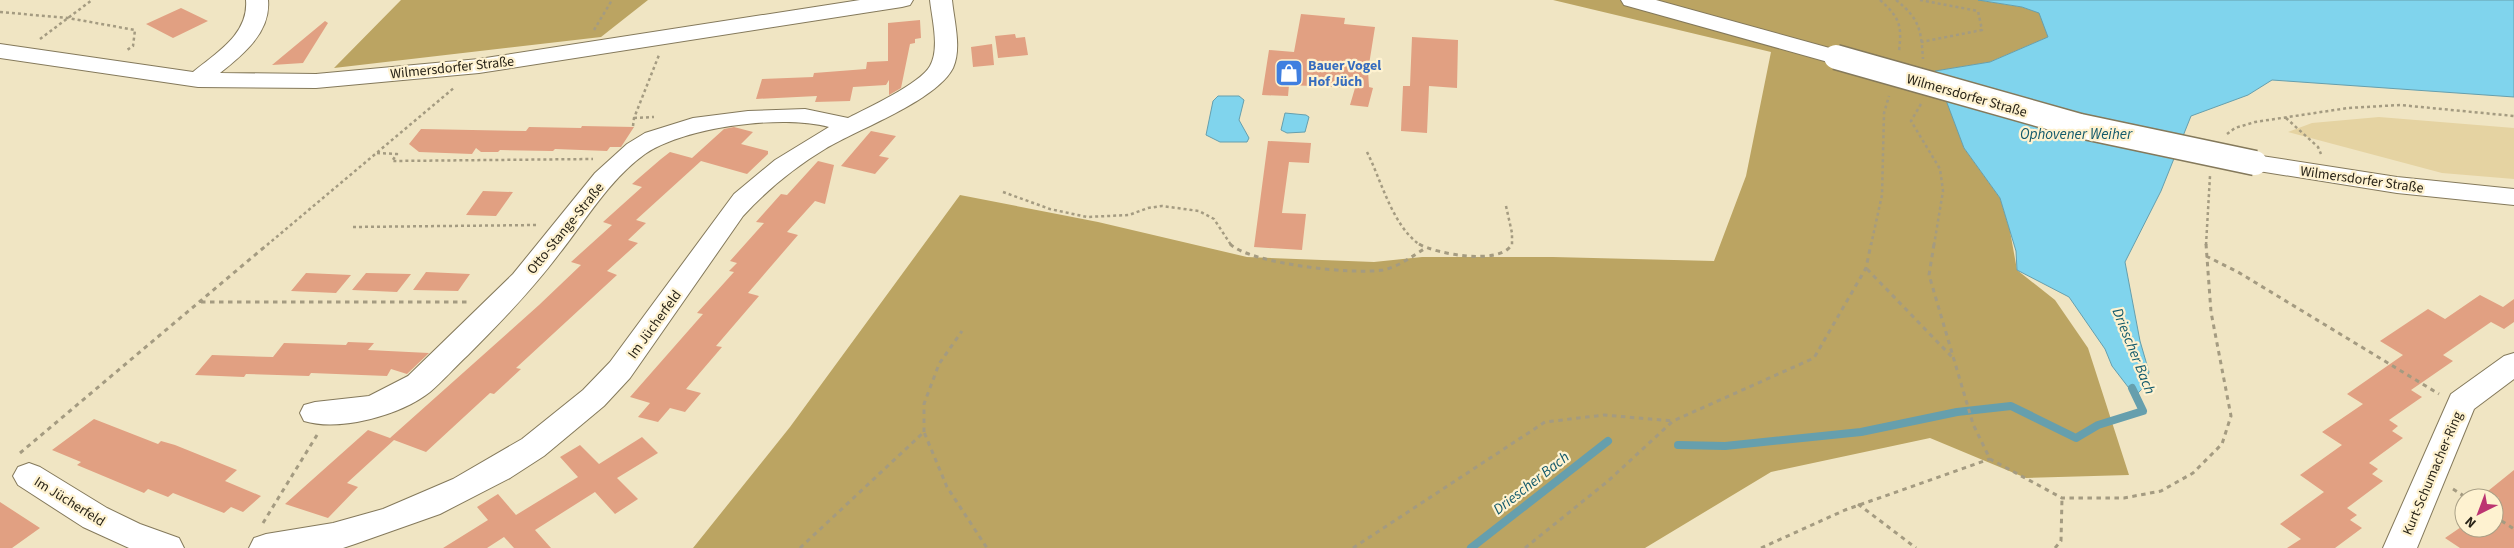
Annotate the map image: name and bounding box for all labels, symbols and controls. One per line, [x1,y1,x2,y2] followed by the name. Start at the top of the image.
[389,52,515,84] street label: Wilmersdorfer Straße
[1308,56,1381,92] place label: Bauer Vogel Hof Jüch
[1274,58,1304,88] shop icon: Bauer Vogel Hof Jüch
[1904,69,2029,123] street label: Wilmersdorfer Straße
[2020,124,2133,145] water label: Ophovener Weiher
[2299,161,2425,199] street label: Wilmersdorfer Straße
[522,178,609,279] street label: Otto-Stange-Straße
[623,286,687,363] street label: Im Jücherfeld
[2107,305,2160,398] water label: Driescher Bach
[2398,408,2468,538] street label: Kurt-Schumacher-Ring
[1489,447,1574,520] water label: Driescher Bach
[30,472,109,532] street label: Im Jücherfeld
[2454,488,2504,538] north arrow
[2461,511,2481,532] text: N

